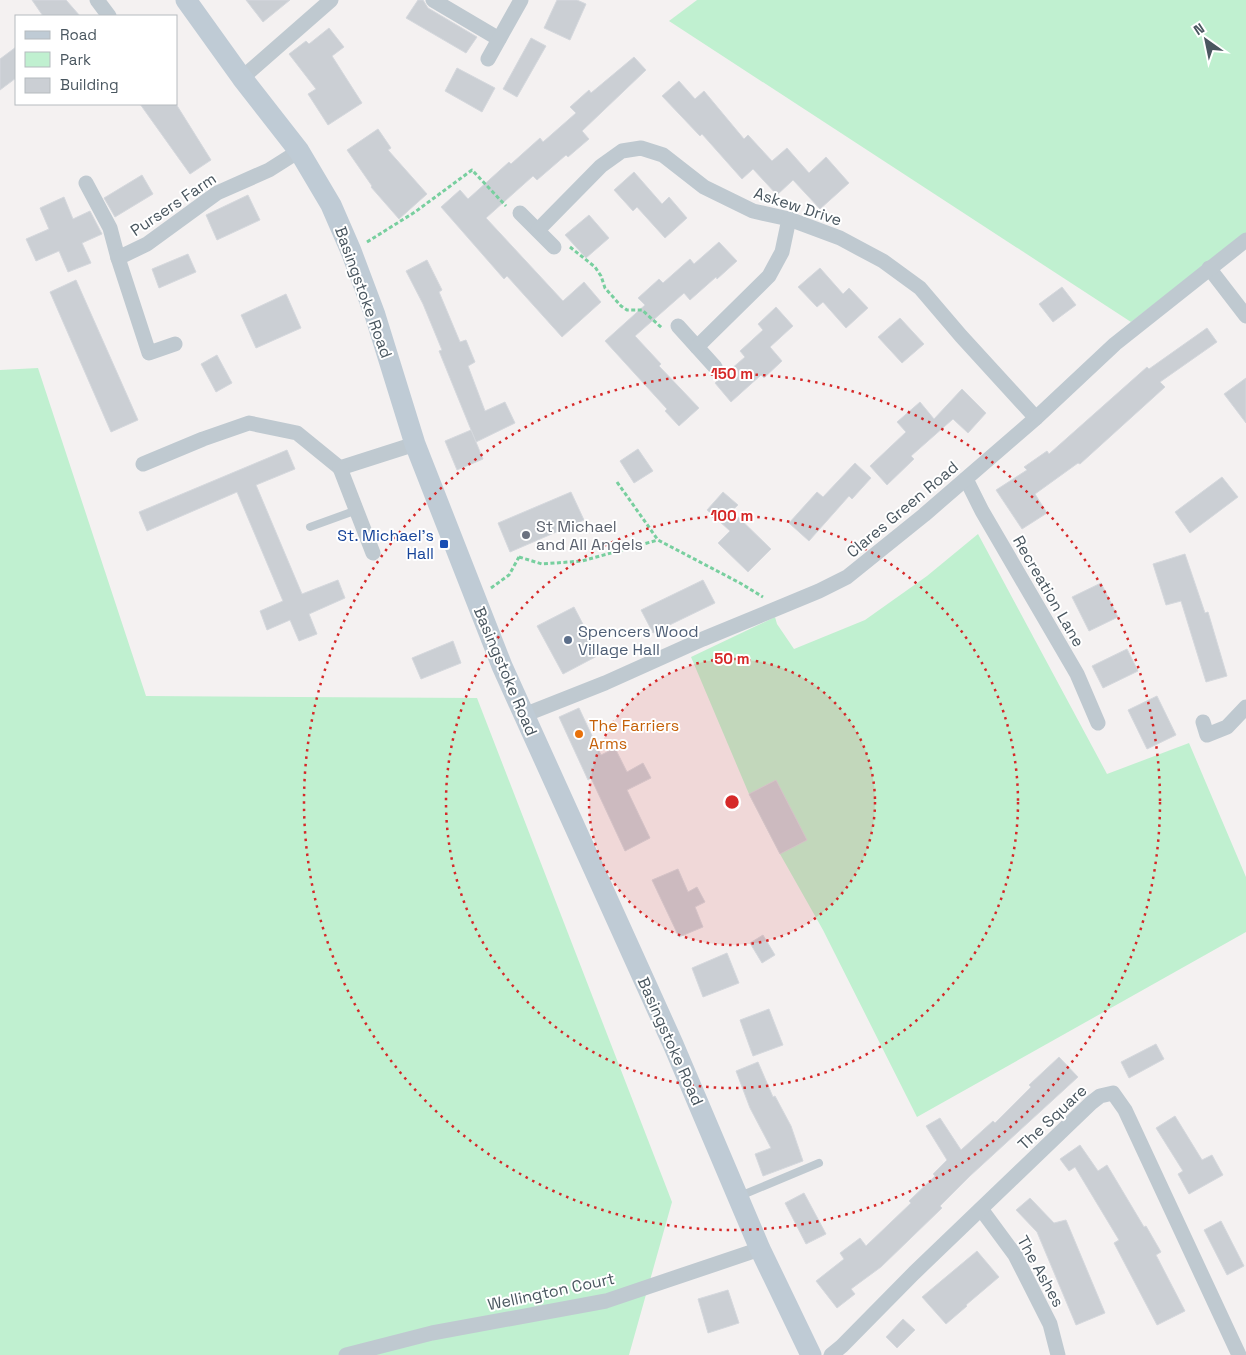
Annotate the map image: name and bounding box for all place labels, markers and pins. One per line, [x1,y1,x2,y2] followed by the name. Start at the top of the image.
[536,516,643,555] place label: St Michael and All Angels
[337,525,434,564] place label: St. Michael's Hall
[520,529,532,541] marker: St Michael and All Angels
[438,538,450,550] marker: St. Michael's Hall
[578,621,699,660] place label: Spencers Wood Village Hall
[562,634,574,646] marker: Spencers Wood Village Hall
[589,715,679,754] place label: The Farriers Arms
[573,728,585,740] marker: The Farriers Arms
[723,793,741,811] centre of rings

